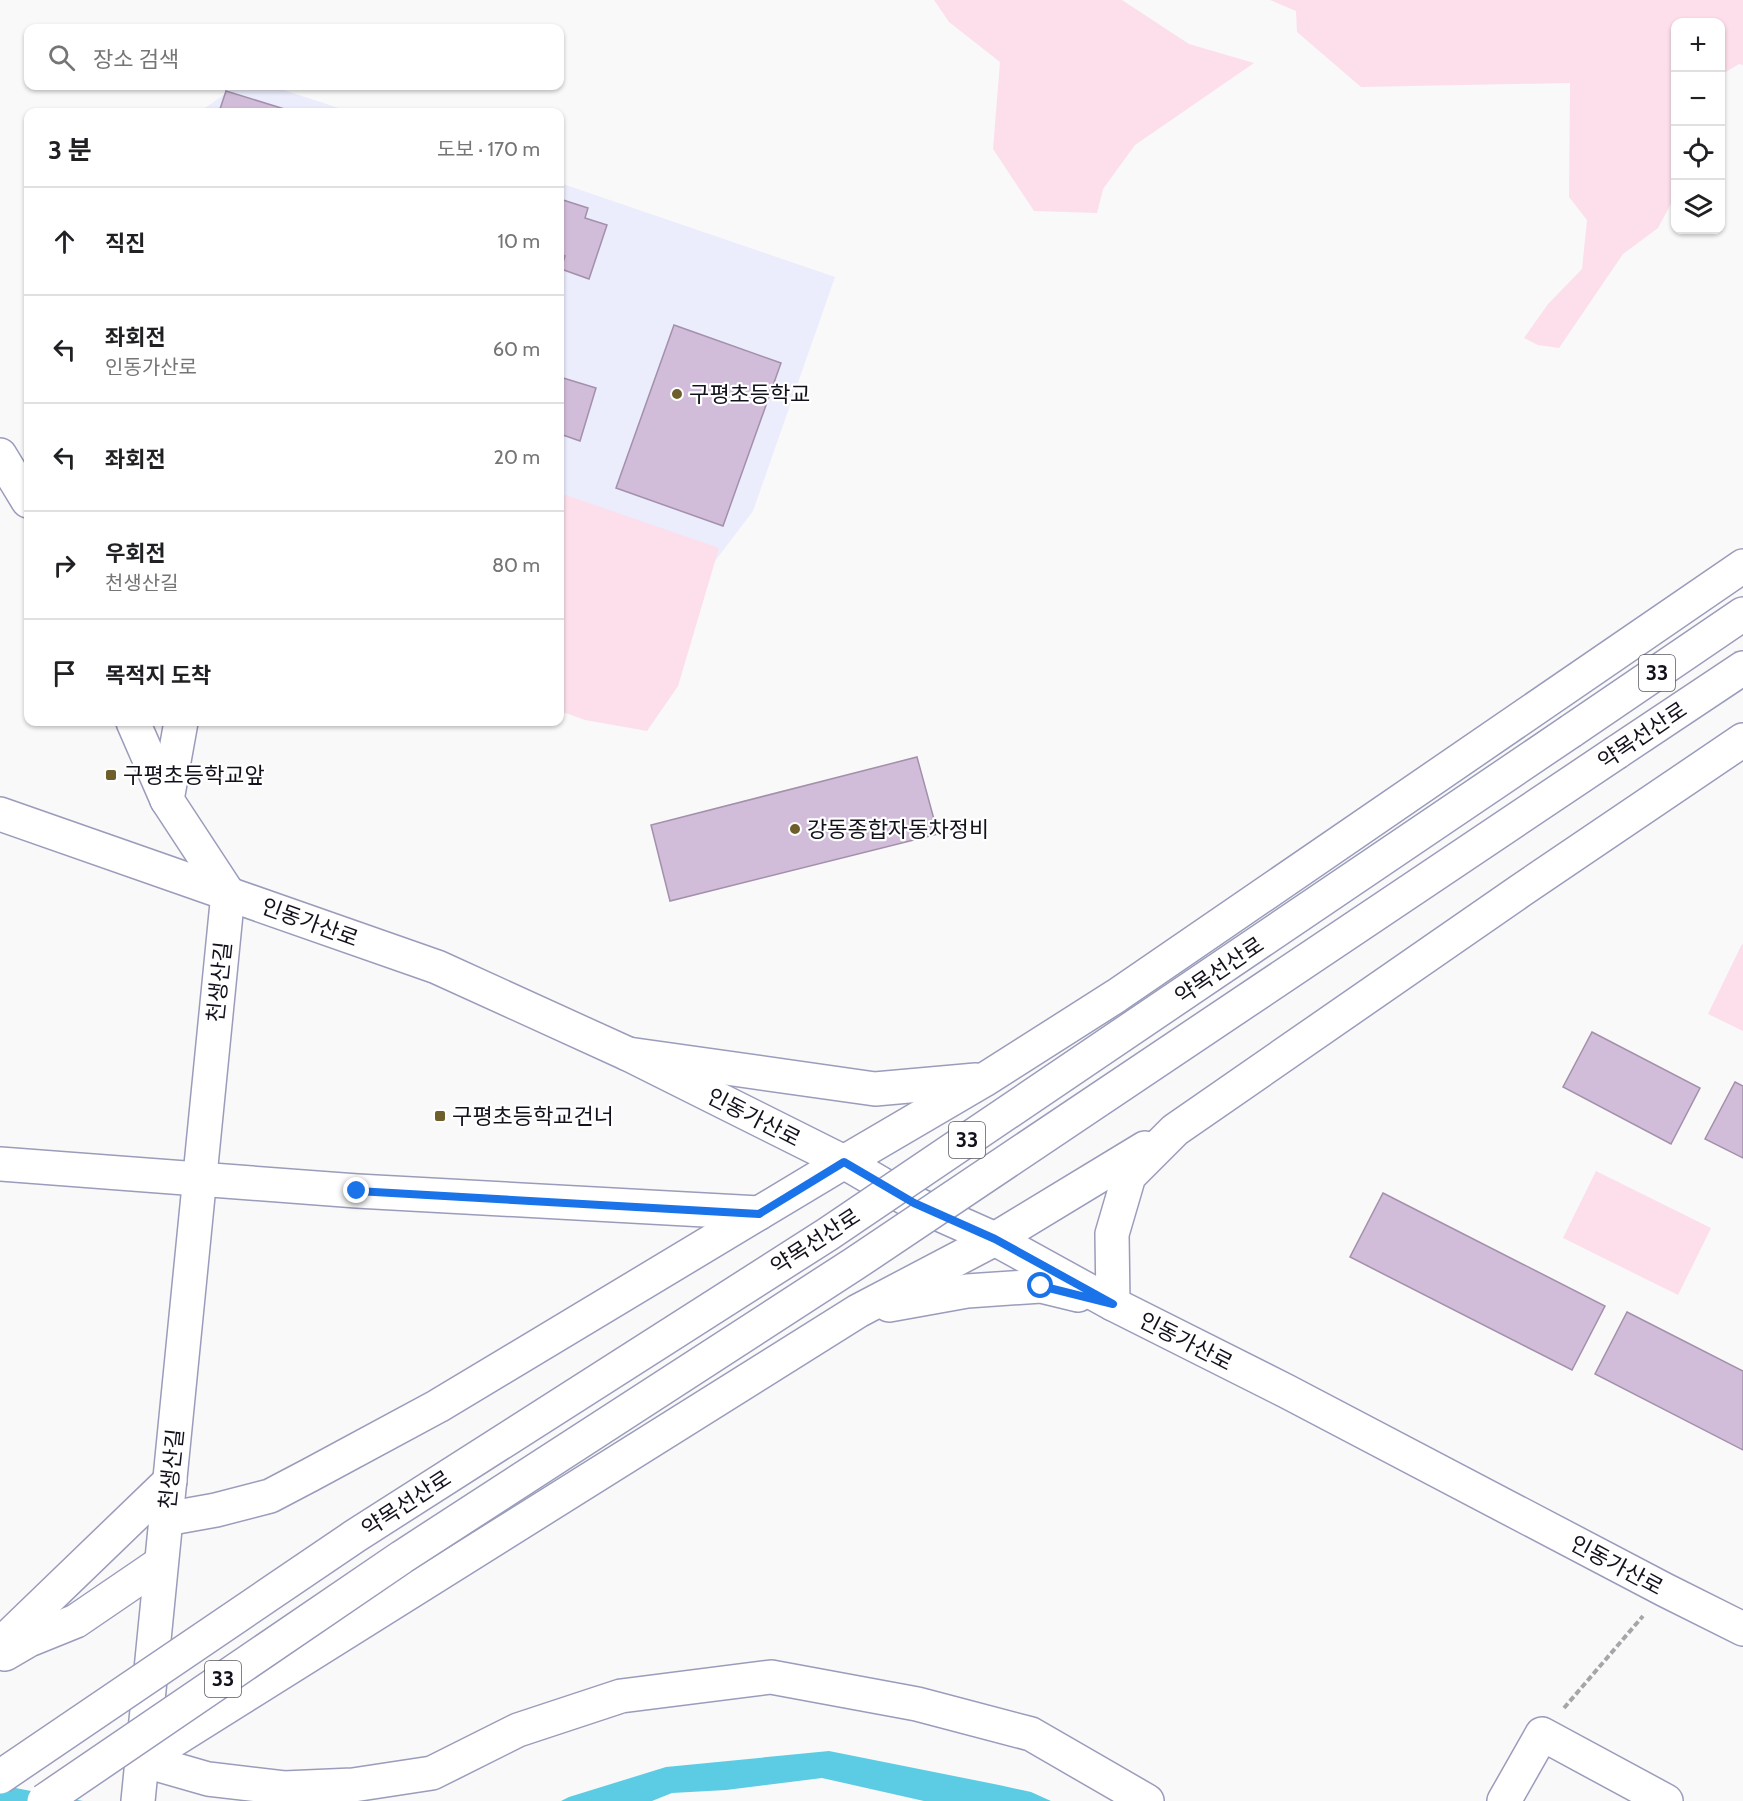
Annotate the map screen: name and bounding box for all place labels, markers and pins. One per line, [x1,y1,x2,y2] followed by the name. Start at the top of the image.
[689,381,810,408] place label: 구평초등학교
[670,387,684,401] marker: 구평초등학교
[123,762,265,789] place label: 구평초등학교앞
[104,768,118,782] marker: 구평초등학교앞
[807,816,989,843] place label: 강동종합자동차정비
[788,822,802,836] marker: 강동종합자동차정비
[452,1103,614,1130] place label: 구평초등학교건너
[433,1109,447,1123] marker: 구평초등학교건너

